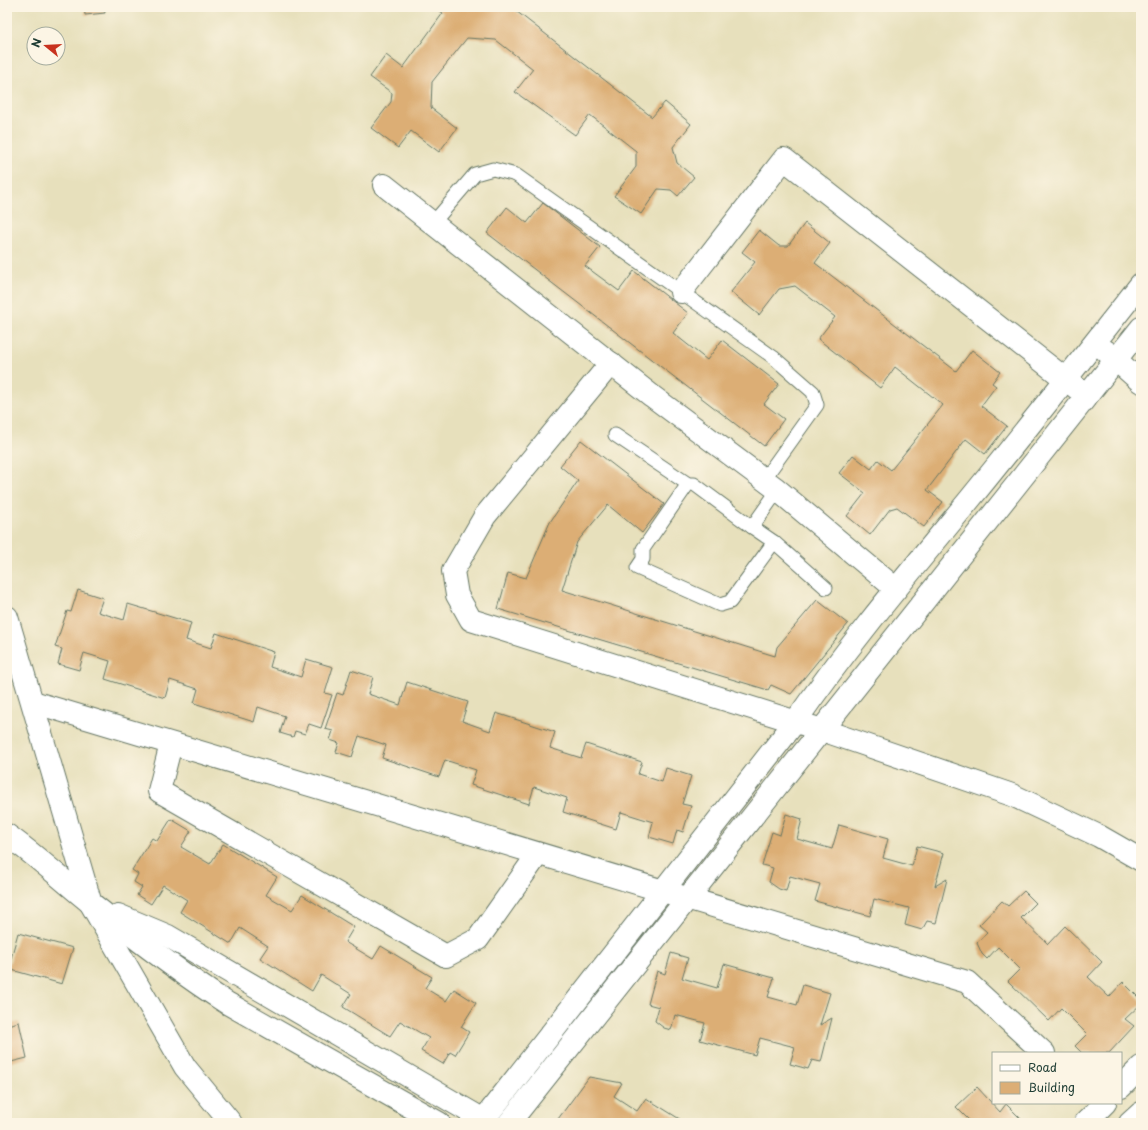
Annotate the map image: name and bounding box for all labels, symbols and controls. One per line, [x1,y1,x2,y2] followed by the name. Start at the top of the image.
[26,26,66,66] north arrow
[27,36,46,50] text: N
[992,1052,1122,1104] legend
[1028,1058,1057,1076] text: Road
[1028,1078,1075,1096] text: Building

